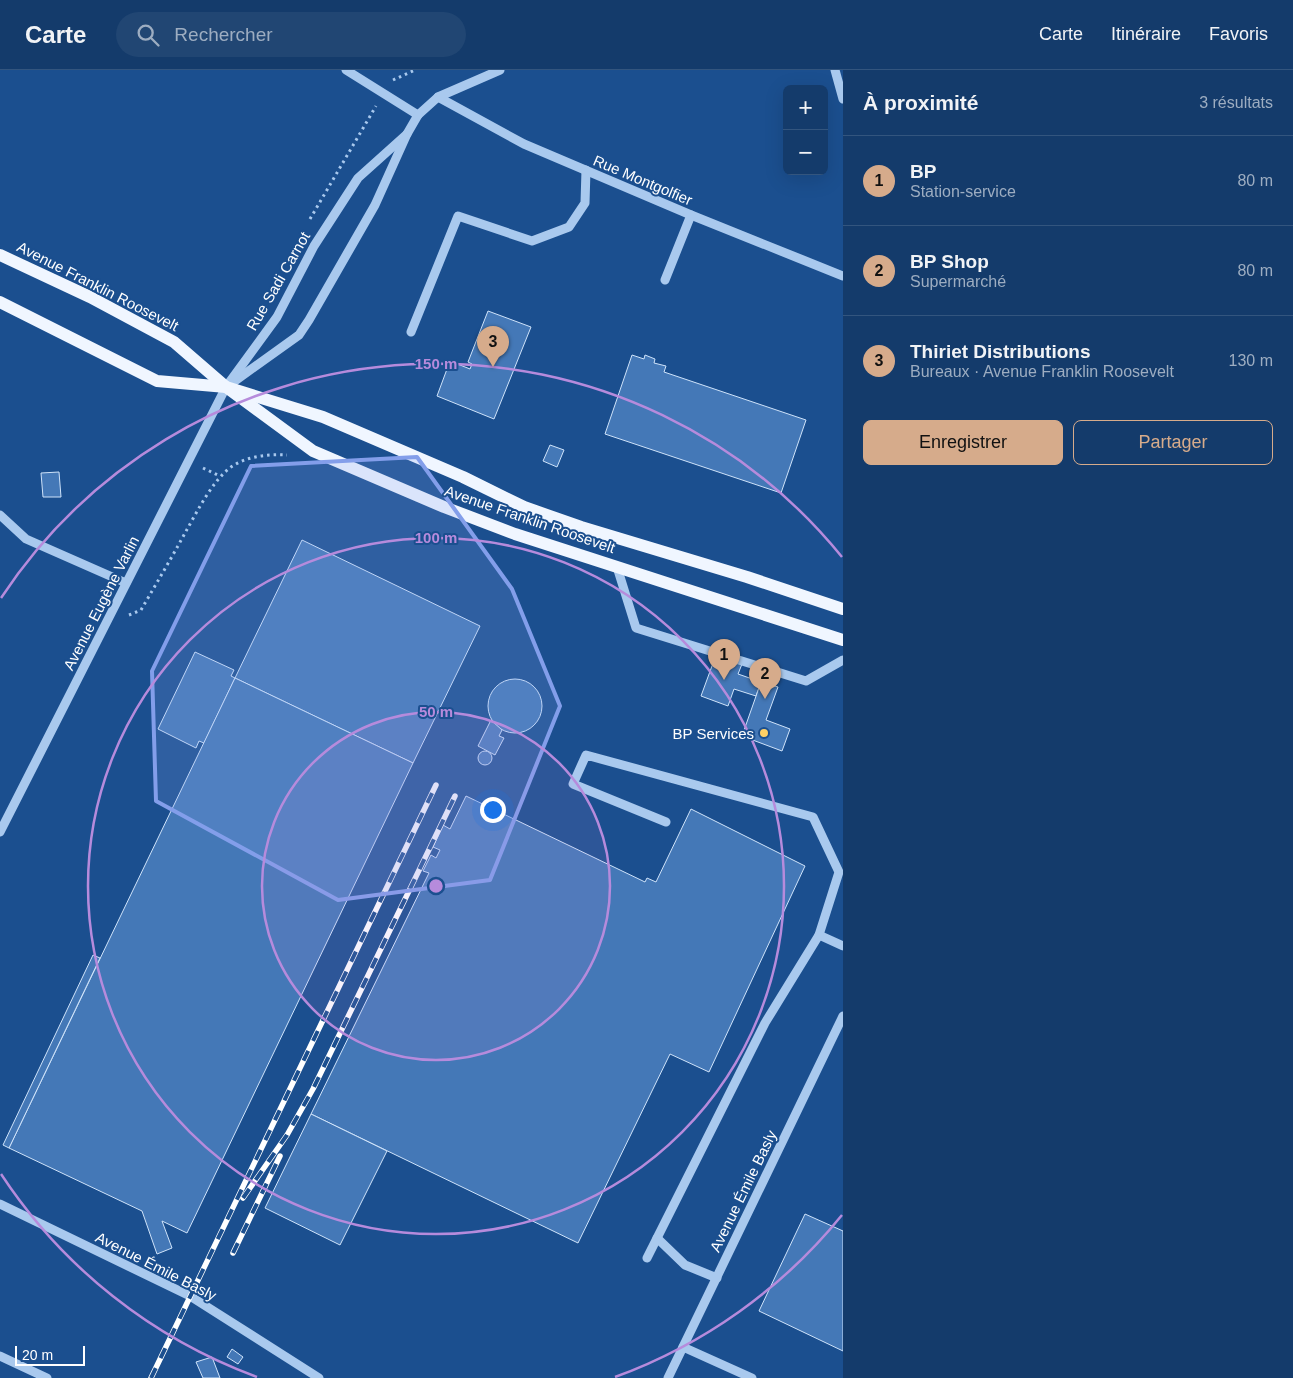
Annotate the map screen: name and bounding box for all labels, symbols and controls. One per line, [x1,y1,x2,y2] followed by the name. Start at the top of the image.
[116,12,466,57] search box
[25,21,86,48] text: Carte
[134,21,162,49] icon: search
[174,24,273,45] text: Rechercher
[1039,24,1083,44] text: Carte
[1111,24,1181,44] text: Itinéraire
[1209,24,1268,44] text: Favoris
[783,85,828,175] map controls
[783,85,828,130] button: +
[863,91,979,114] text: À proximité
[1199,94,1273,111] text: 3 résultats
[783,130,828,175] button: −
[591,151,695,209] street label: Rue Montgolfier
[910,161,936,182] text: BP
[875,172,883,189] text: 1
[1237,172,1273,189] text: 80 m
[910,183,1016,200] text: Station-service
[243,228,313,333] street label: Rue Sadi Carnot
[14,238,182,335] street label: Avenue Franklin Roosevelt
[910,251,989,272] text: BP Shop
[875,262,883,279] text: 2
[1237,262,1273,279] text: 80 m
[910,273,1006,290] text: Supermarché
[477,326,509,367] pin: 3
[910,341,1091,362] text: Thiriet Distributions
[875,352,883,369] text: 3
[1229,352,1273,369] text: 130 m
[415,355,457,372] text: 150 m
[910,363,1174,380] text: Bureaux · Avenue Franklin Roosevelt
[863,420,1063,465] button: Enregistrer
[1073,420,1273,465] button: Partager
[443,482,618,556] street label: Avenue Franklin Roosevelt
[415,529,457,546] text: 100 m
[60,533,142,673] street label: Avenue Eugène Varlin
[708,639,740,680] pin: 1
[749,658,781,699] pin: 2
[419,703,453,720] text: 50 m
[673,725,754,742] place label: BP Services
[758,727,770,739] marker: BP Services
[480,797,506,823] your location
[427,877,445,895] centre of rings
[706,1127,780,1255] street label: Avenue Émile Basly
[93,1228,220,1304] street label: Avenue Émile Basly
[15,1343,85,1366] scale bar
[22,1347,53,1363] text: 20 m

